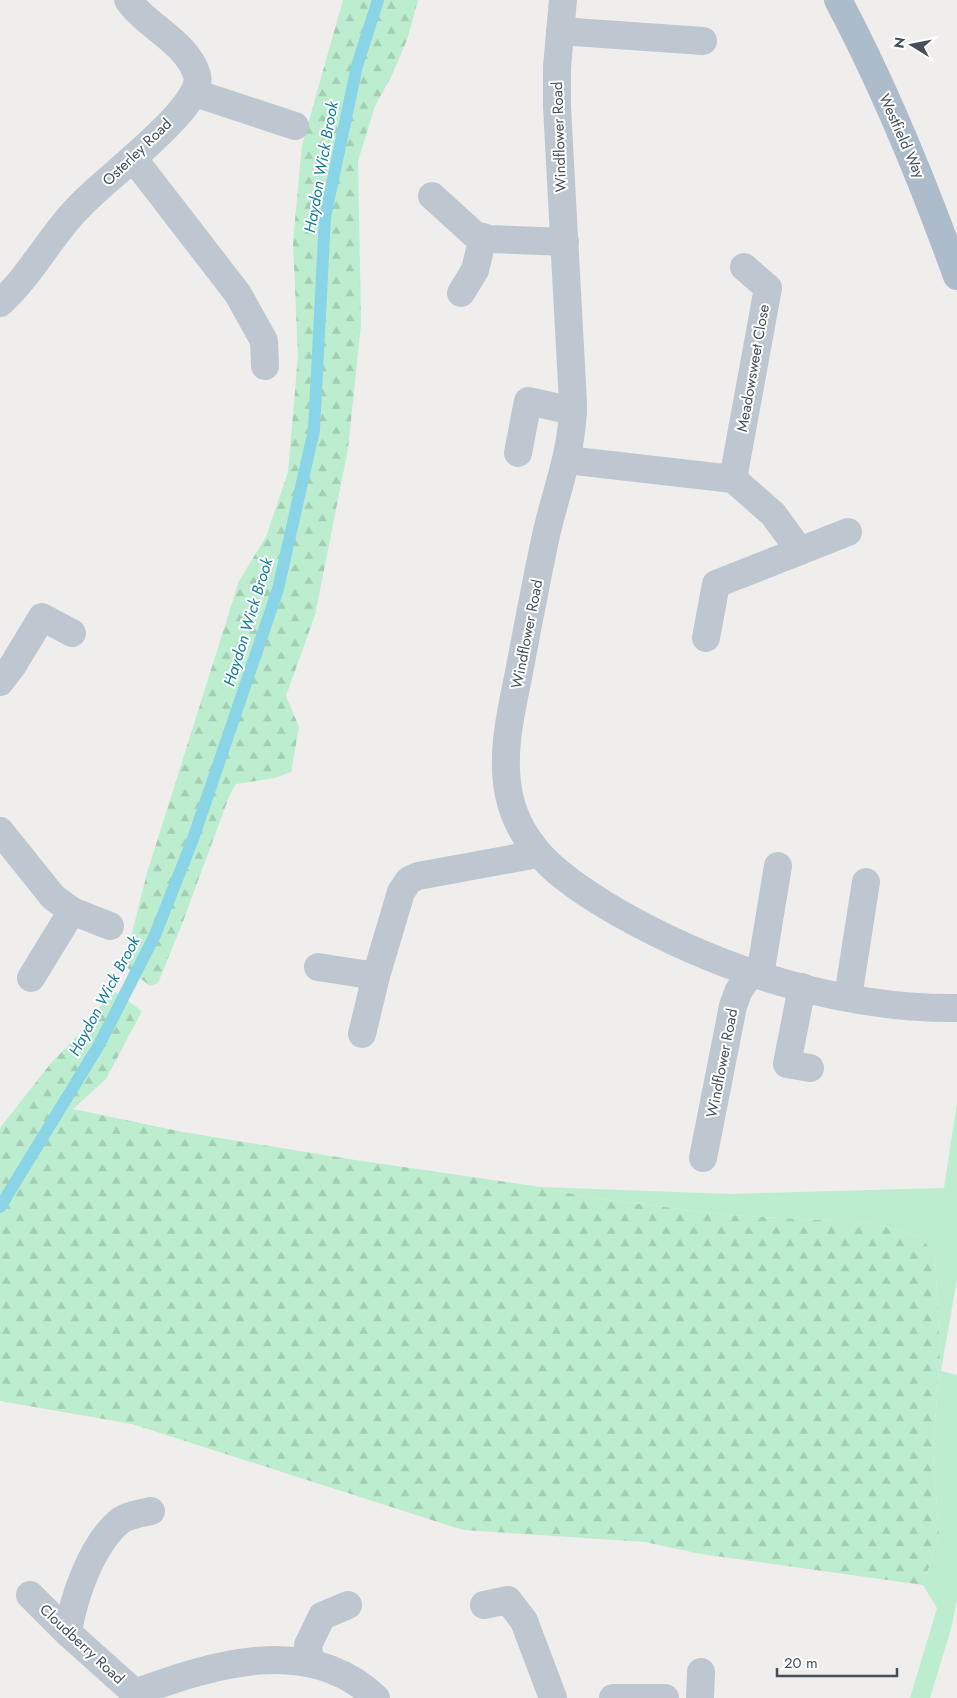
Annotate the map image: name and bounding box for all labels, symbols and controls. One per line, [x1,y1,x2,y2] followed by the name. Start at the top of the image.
[887,20,937,70] north arrow
[888,36,910,50] text: N
[546,81,572,193] street label: Windflower Road
[874,90,931,182] street label: Westfield Way
[298,98,344,235] water label: Haydon Wick Brook
[97,113,177,191] street label: Osterley Road
[731,302,775,433] street label: Meadowsweet Close
[218,554,279,689] water label: Haydon Wick Brook
[506,578,548,690] street label: Windflower Road
[63,931,146,1060] water label: Haydon Wick Brook
[701,1007,743,1119] street label: Windflower Road
[35,1599,129,1689] street label: Cloudberry Road
[777,1646,897,1678] scale bar
[784,1652,818,1674] text: 20 m

